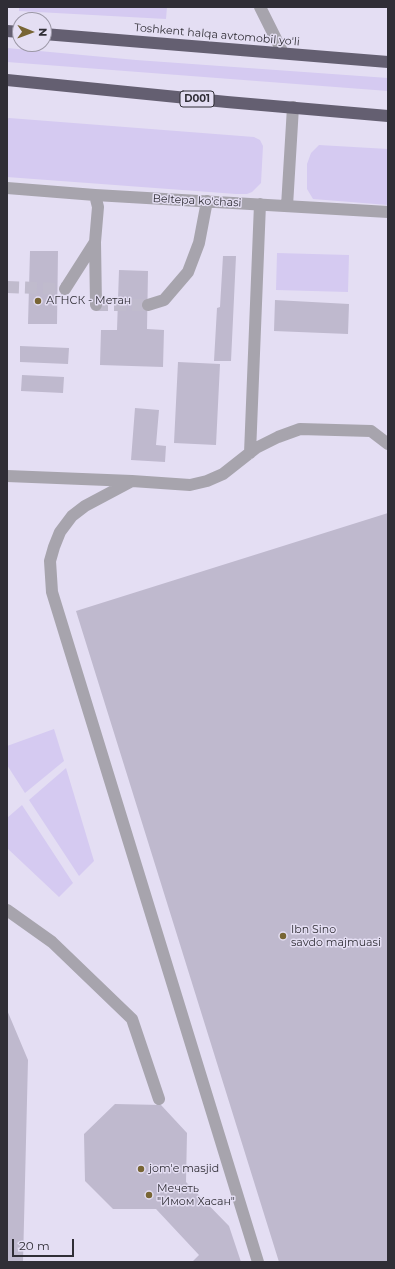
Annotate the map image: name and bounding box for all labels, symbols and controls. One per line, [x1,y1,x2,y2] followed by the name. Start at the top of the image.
[12,12,52,52] north arrow
[134,21,300,49] street label: Toshkent halqa avtomobil yo'li
[36,28,50,37] text: N
[180,91,214,107] road number: D001
[152,192,242,210] street label: Beltepa ko'chasi
[46,294,131,308] place label: АГНСК - Метан
[33,296,43,306] marker: АГНСК - Метан
[291,923,381,949] place label: Ibn Sino savdo majmuasi
[278,931,288,941] marker: Ibn Sino savdo majmuasi
[149,1162,219,1176] place label: jom'e masjid
[136,1164,146,1174] marker: jom'e masjid
[157,1182,235,1208] place label: Мечеть "Имом Хасан"
[144,1190,154,1200] marker: Мечеть "Имом Хасан"
[14,1231,76,1257] scale bar
[19,1238,50,1253] text: 20 m

